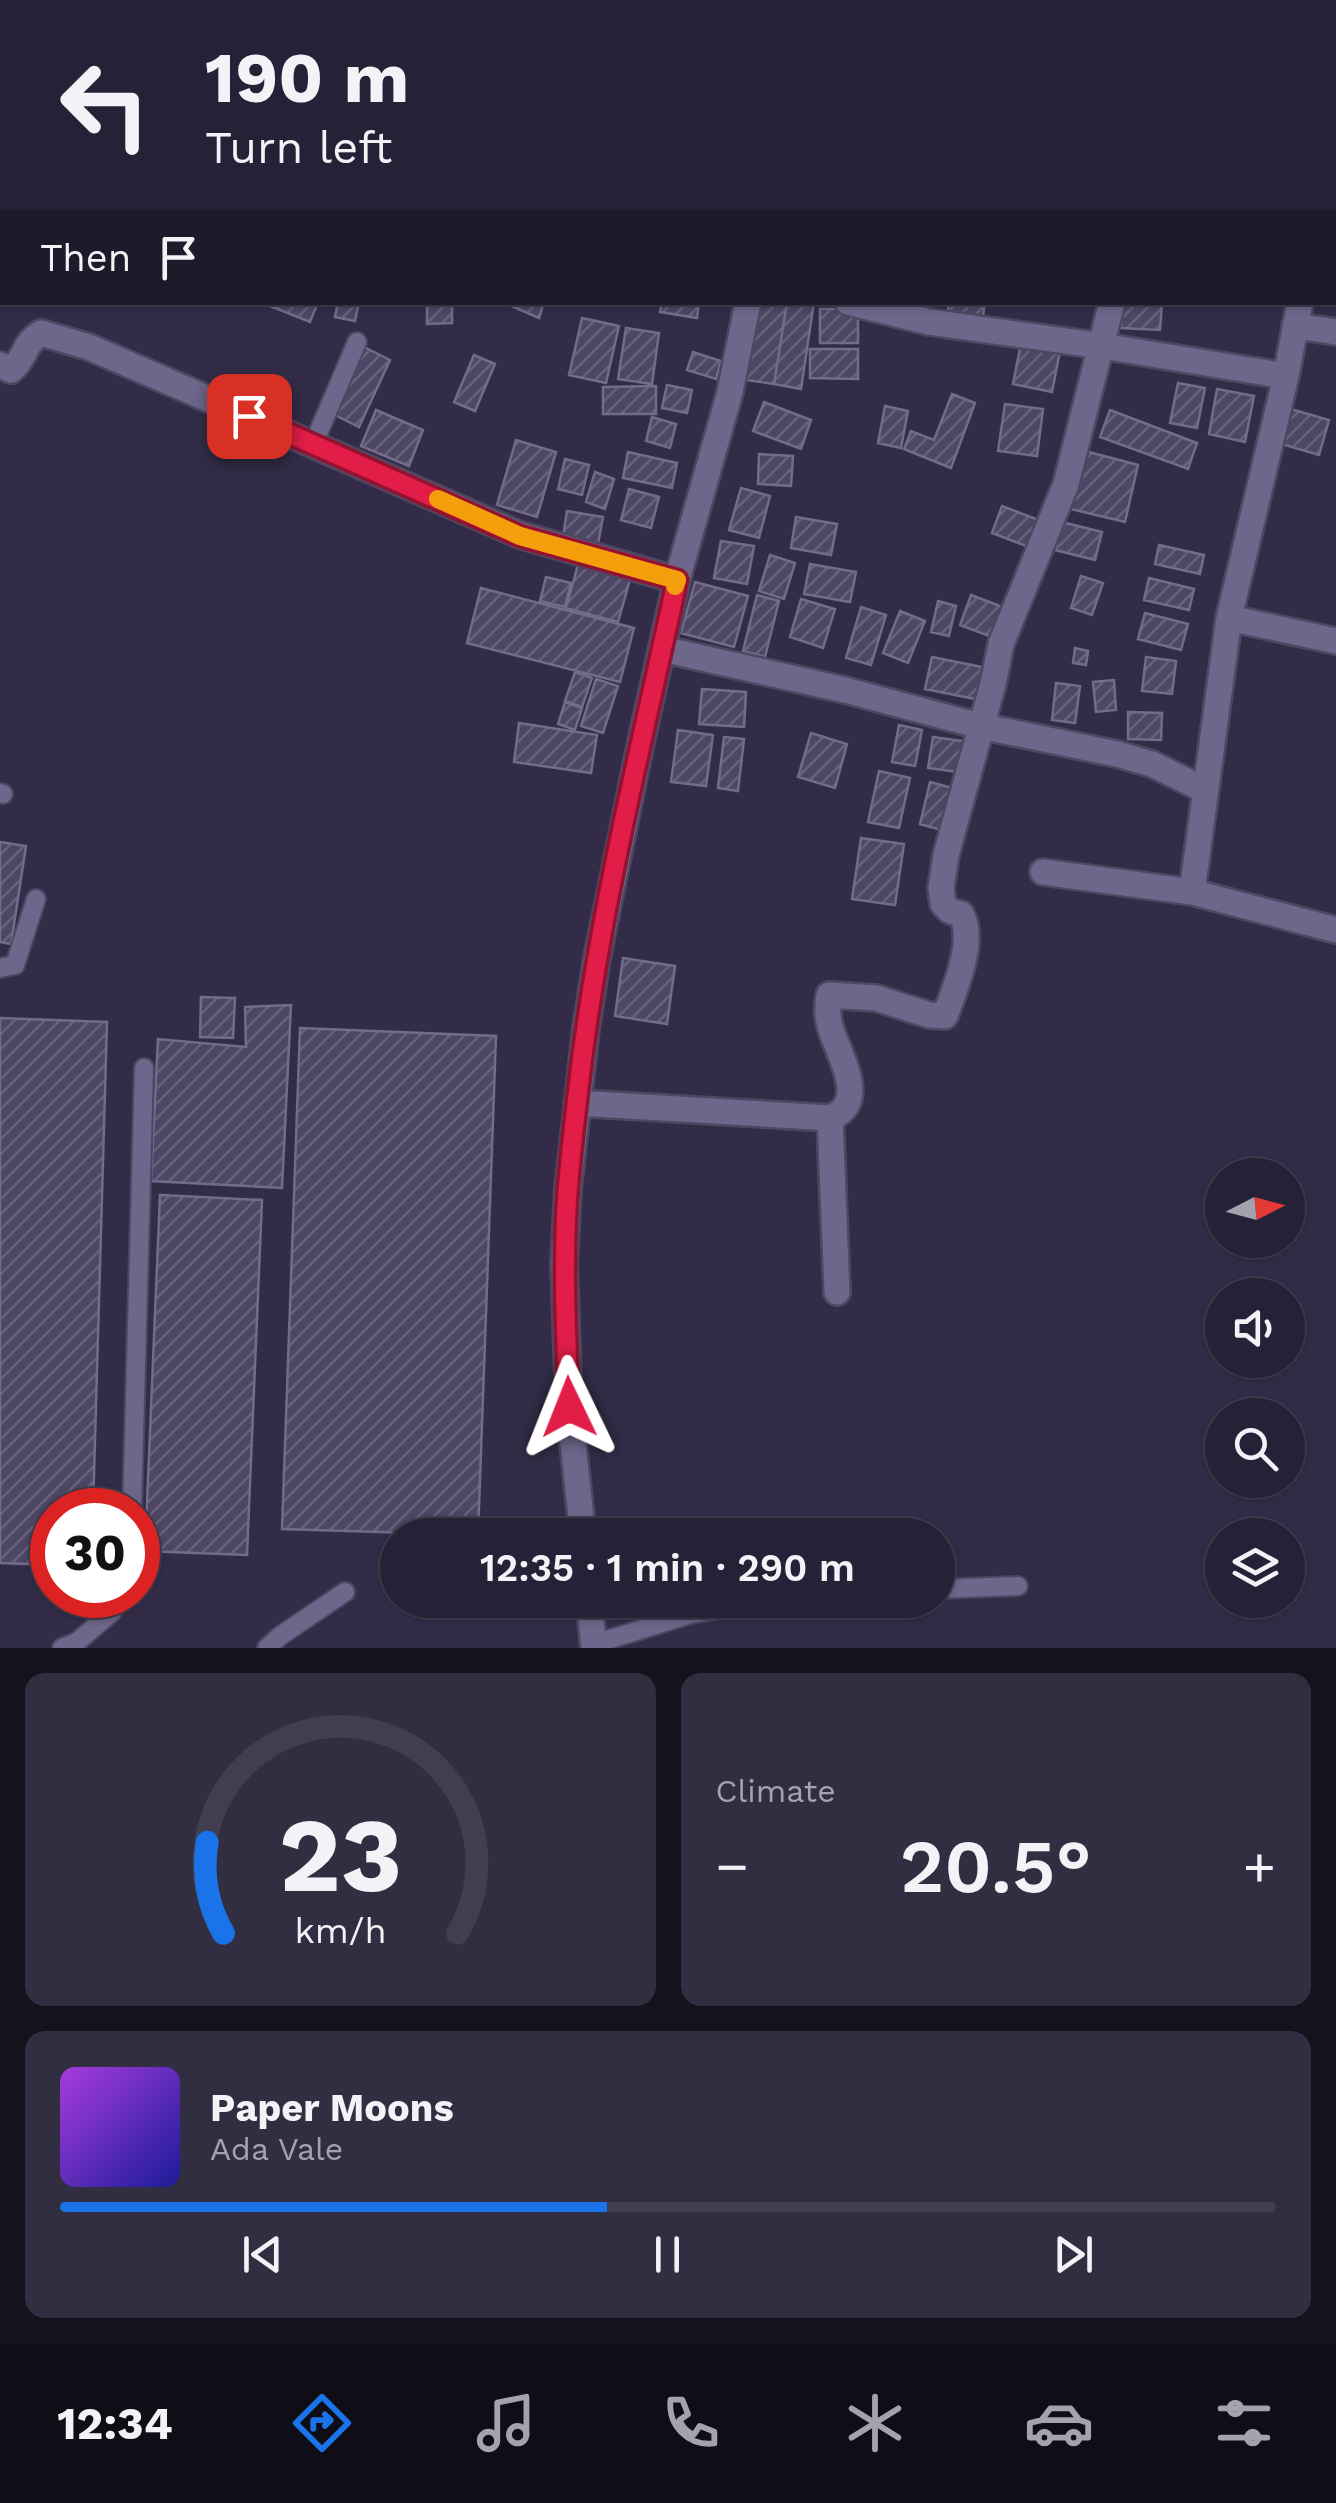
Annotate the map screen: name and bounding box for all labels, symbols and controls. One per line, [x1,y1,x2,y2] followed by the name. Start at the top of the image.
[205,37,409,119] text: 190 m
[40,40,170,170] icon: left
[205,121,392,174] text: Turn left
[151,230,206,285] icon: arrive
[40,236,131,280] text: Then
[207,374,292,459] pin
[222,389,277,444] icon: arrive
[1205,1158,1305,1258] north arrow
[1205,1158,1305,1618] map controls
[1205,1278,1305,1378] button: sound
[517,1355,621,1459] position arrow
[1205,1398,1305,1498] button: search
[30,1488,160,1618] speed limit sign: 30
[1205,1518,1305,1618] button: layers
[480,1546,855,1590] text: 12:35 · 1 min · 290 m
[716,1772,836,1810] text: Climate
[278,1794,402,1916] text: 23
[900,1822,1092,1910] text: 20.5°
[716,1834,749,1898] text: −
[1243,1834,1276,1898] text: +
[294,1910,386,1952] text: km/h
[210,2086,454,2130] text: Paper Moons
[210,2130,343,2168] text: Ada Vale
[235,2227,290,2282] icon: previous
[640,2227,695,2282] icon: pause
[1046,2227,1101,2282] icon: next
[287,2388,357,2458] icon: directions
[471,2388,541,2458] icon: music
[656,2388,726,2458] icon: phone
[840,2388,910,2458] icon: climate
[1024,2388,1094,2458] icon: car
[1209,2388,1279,2458] icon: filters
[57,2397,173,2450] text: 12:34

